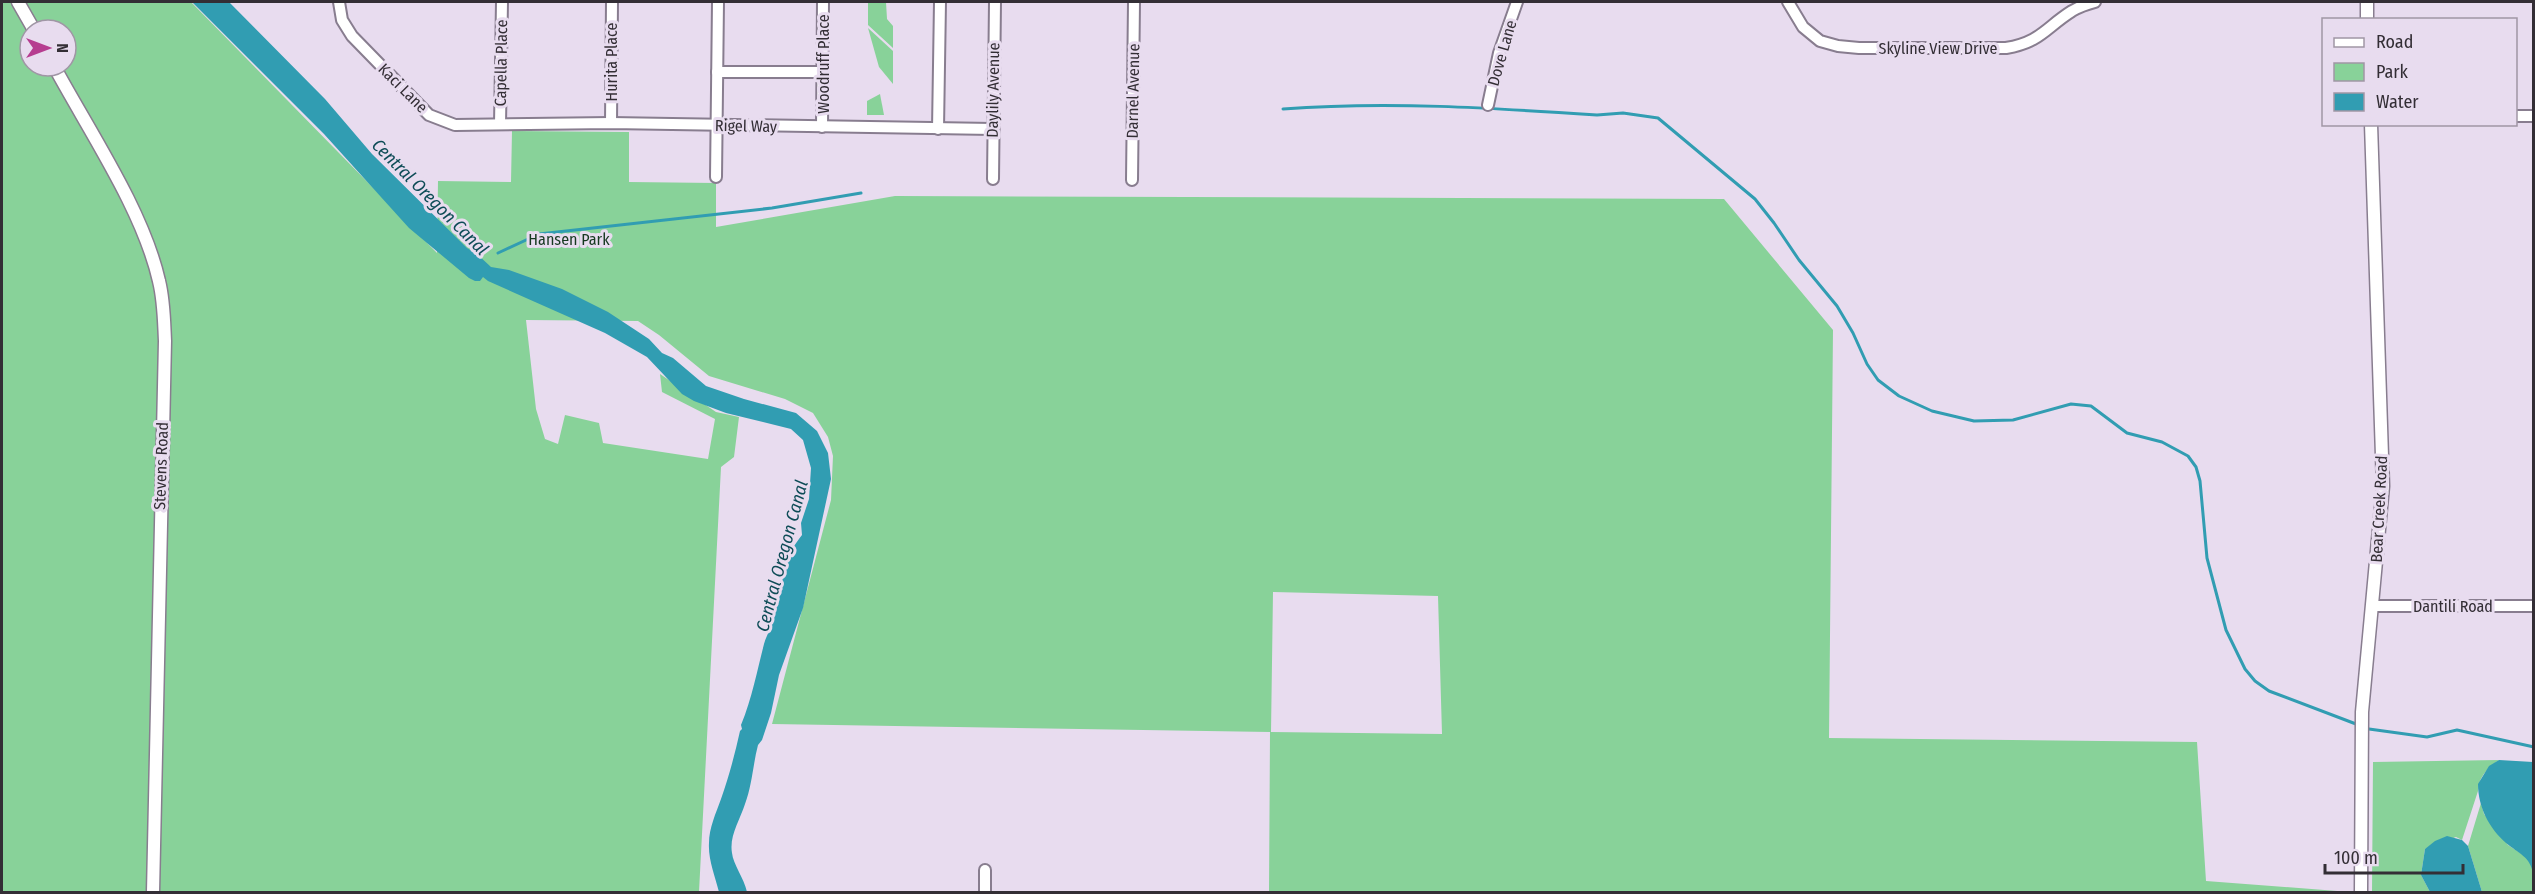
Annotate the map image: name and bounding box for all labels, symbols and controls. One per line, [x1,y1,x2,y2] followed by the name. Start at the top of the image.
[814,14,833,114] street label: Woodruff Place
[18,18,78,78] north arrow
[1484,18,1520,88] street label: Dove Lane
[2322,18,2517,126] legend
[491,19,511,107] street label: Capella Place
[602,22,621,102] street label: Hurita Place
[2376,31,2413,53] text: Road
[1878,39,1998,58] street label: Skyline View Drive
[983,42,1003,138] street label: Daylily Avenue
[53,43,72,53] text: N
[1123,43,1143,139] street label: Darnel Avenue
[374,59,432,117] street label: Kaci Lane
[2376,61,2409,83] text: Park
[2376,91,2419,113] text: Water
[715,116,778,136] street label: Rigel Way
[367,134,493,260] water label: Central Oregon Canal
[528,230,610,249] park label: Hansen Park
[150,422,172,510] street label: Stevens Road
[2367,455,2391,563] street label: Bear Creek Road
[751,478,813,634] water label: Central Oregon Canal
[2413,597,2493,616] street label: Dantili Road
[2325,837,2463,875] scale bar
[2334,847,2378,869] text: 100 m

